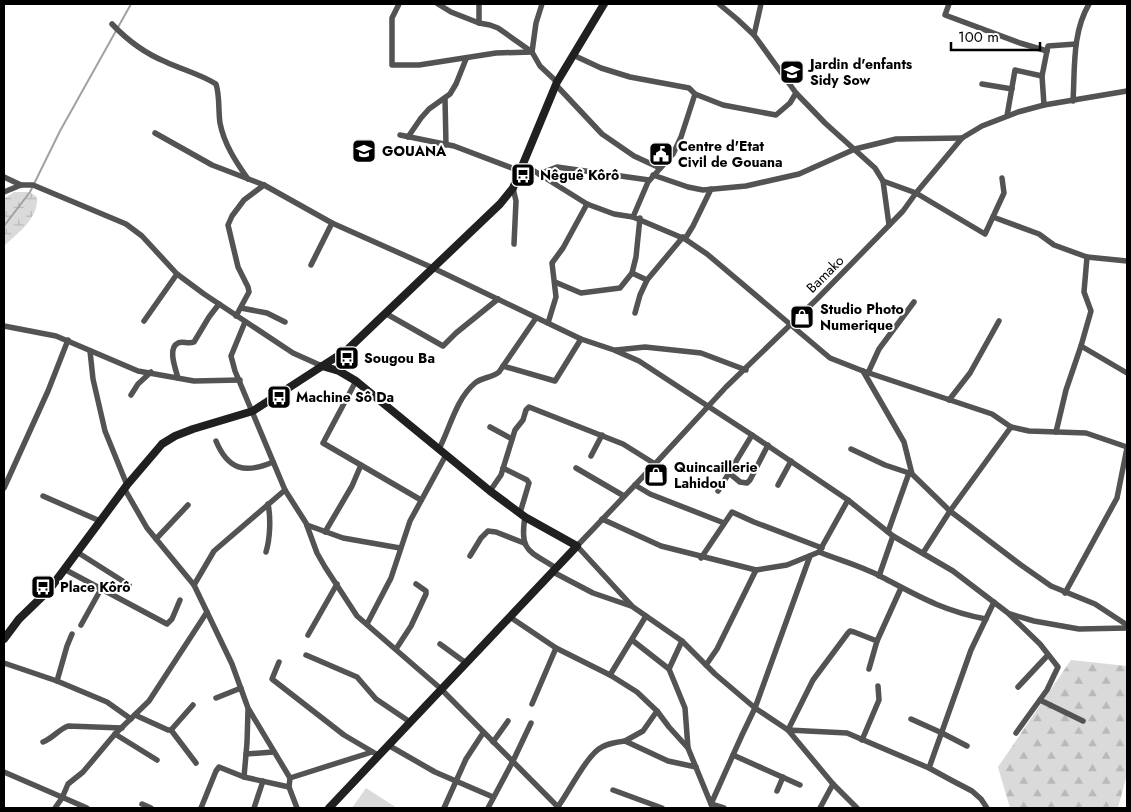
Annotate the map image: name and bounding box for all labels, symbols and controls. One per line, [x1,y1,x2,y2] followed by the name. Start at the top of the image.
[951,20,1040,52] scale bar
[958,26,999,48] text: 100 m
[807,54,913,90] place label: Jardin d'enfants Sidy Sow
[779,59,805,85] school or university icon: Jardin d'enfants Sidy Sow
[678,136,783,172] place label: Centre d'Etat Civil de Gouana
[351,138,377,164] school or university icon: GOUANA
[382,141,447,161] place label: GOUANA
[648,141,674,167] public building icon: Centre d'Etat Civil de Gouana
[510,162,536,188] bus stop icon: Nêguê Kôrô
[540,165,619,185] place label: Nêguê Kôrô
[802,250,849,297] street label: Bamako
[820,299,904,335] place label: Studio Photo Numerique
[789,304,815,330] shop icon: Studio Photo Numerique
[334,345,360,371] bus stop icon: Sougou Ba
[364,348,435,368] place label: Sougou Ba
[266,384,292,410] bus stop icon: Machine Sô Da
[296,387,394,407] place label: Machine Sô Da
[674,457,758,493] place label: Quincaillerie Lahidou
[643,462,669,488] shop icon: Quincaillerie Lahidou
[30,574,56,600] bus stop icon: Place Kôrô
[60,577,131,597] place label: Place Kôrô

